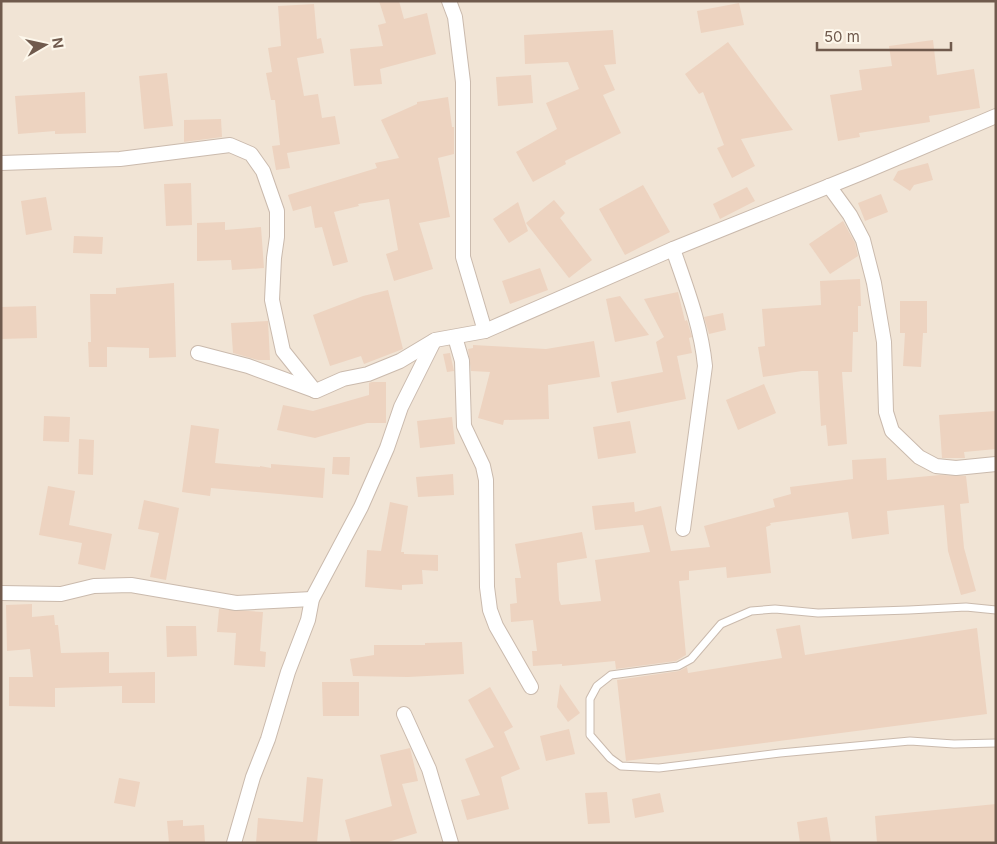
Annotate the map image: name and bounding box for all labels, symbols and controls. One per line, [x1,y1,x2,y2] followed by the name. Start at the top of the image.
[20,20,70,70] north arrow
[817,20,951,52] scale bar
[824,27,860,46] text: 50 m
[49,36,68,49] text: N

